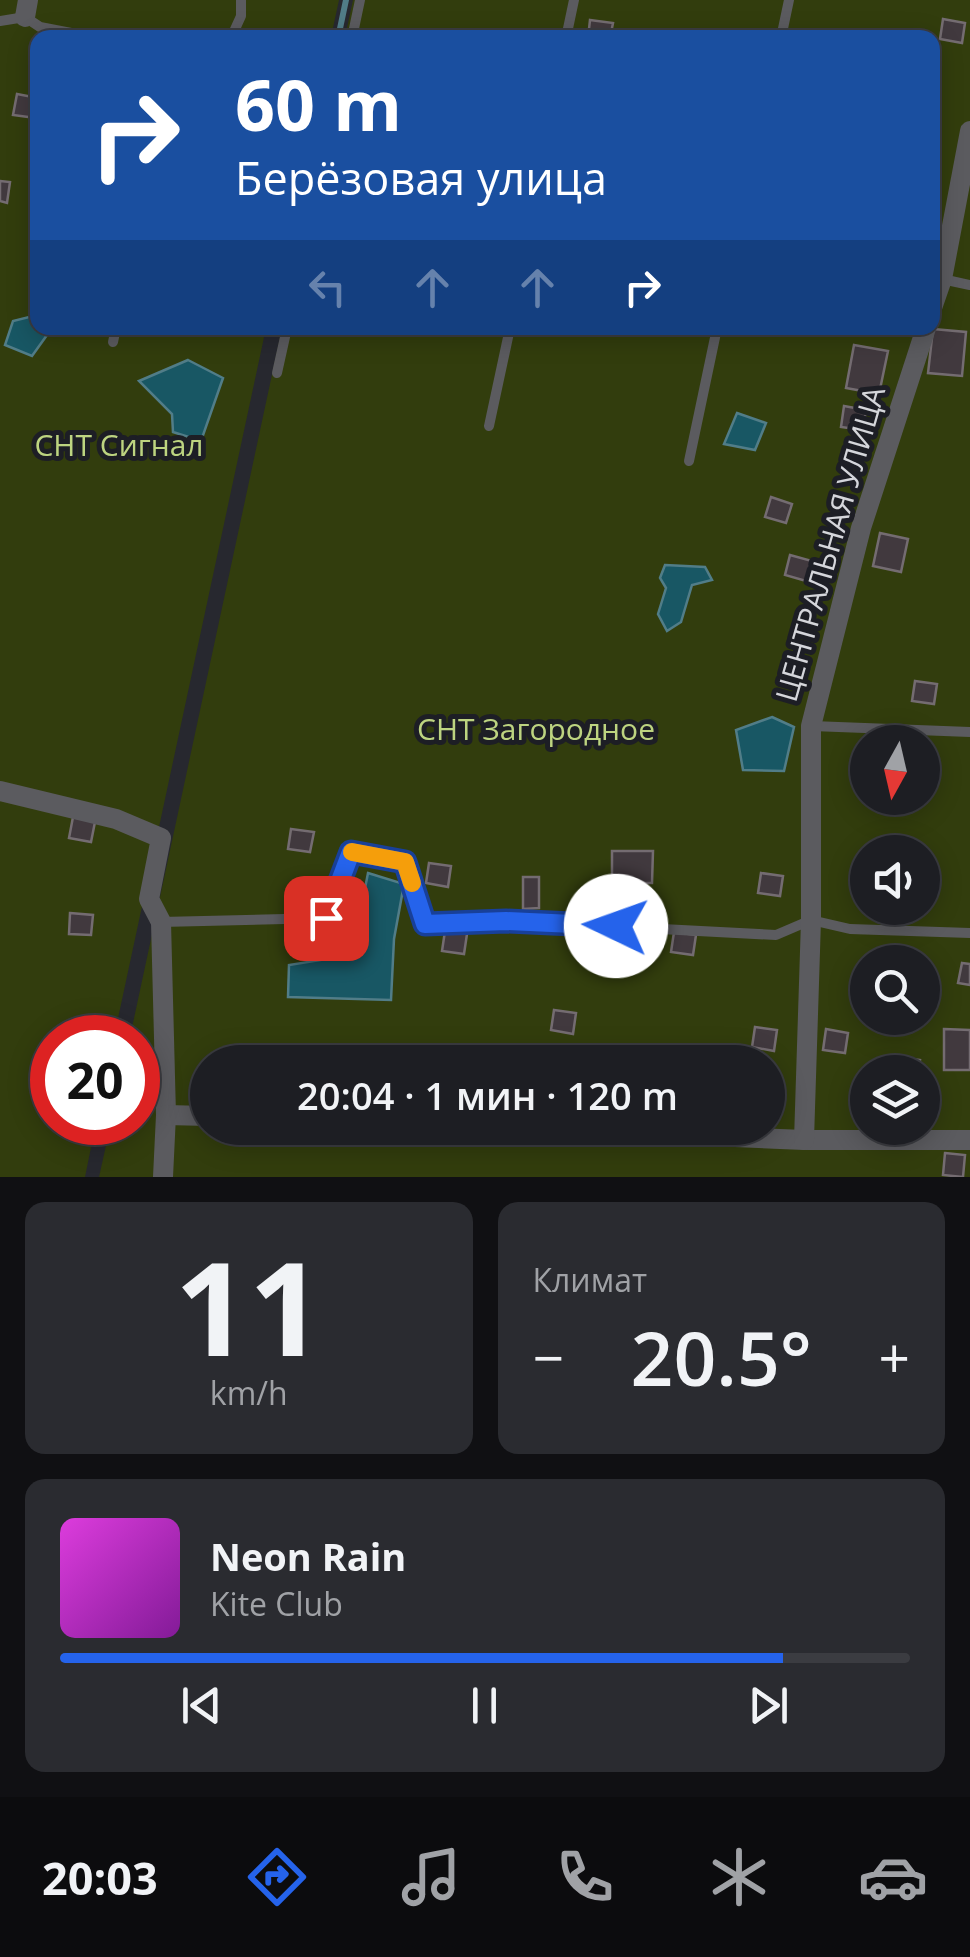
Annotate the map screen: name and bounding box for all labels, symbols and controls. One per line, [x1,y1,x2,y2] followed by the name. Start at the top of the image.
[235,56,402,152] text: 60 m
[70,70,200,200] icon: right
[235,147,607,208] text: Берёзовая улица
[300,260,355,315] icon: left
[405,260,460,315] icon: ahead
[510,260,565,315] icon: ahead
[615,260,670,315] icon: right
[765,381,894,706] street label: ЦЕНТРАЛЬНАЯ УЛИЦА
[34,424,204,465] park label: СНТ Сигнал
[417,708,655,749] park label: СНТ Загородное
[850,725,940,815] north arrow
[850,725,940,1145] map controls
[850,835,940,925] button: sound
[564,874,668,978] position arrow
[284,876,369,961] pin
[299,891,354,946] icon: arrive
[850,945,940,1035] button: search
[30,1015,160,1145] speed limit sign: 20
[850,1055,940,1145] button: layers
[297,1069,678,1121] text: 20:04 · 1 мин · 120 m
[174,1217,323,1394] text: 11
[533,1258,647,1301] text: Климат
[631,1306,812,1408] text: 20.5°
[533,1319,564,1394] text: −
[879,1319,910,1394] text: +
[210,1371,288,1414] text: km/h
[210,1530,406,1582] text: Neon Rain
[210,1582,343,1625] text: Kite Club
[174,1678,229,1733] icon: previous
[457,1678,512,1733] icon: pause
[741,1678,796,1733] icon: next
[242,1842,312,1912] icon: directions
[396,1842,466,1912] icon: music
[550,1842,620,1912] icon: phone
[704,1842,774,1912] icon: climate
[858,1842,928,1912] icon: car
[42,1847,158,1908] text: 20:03

